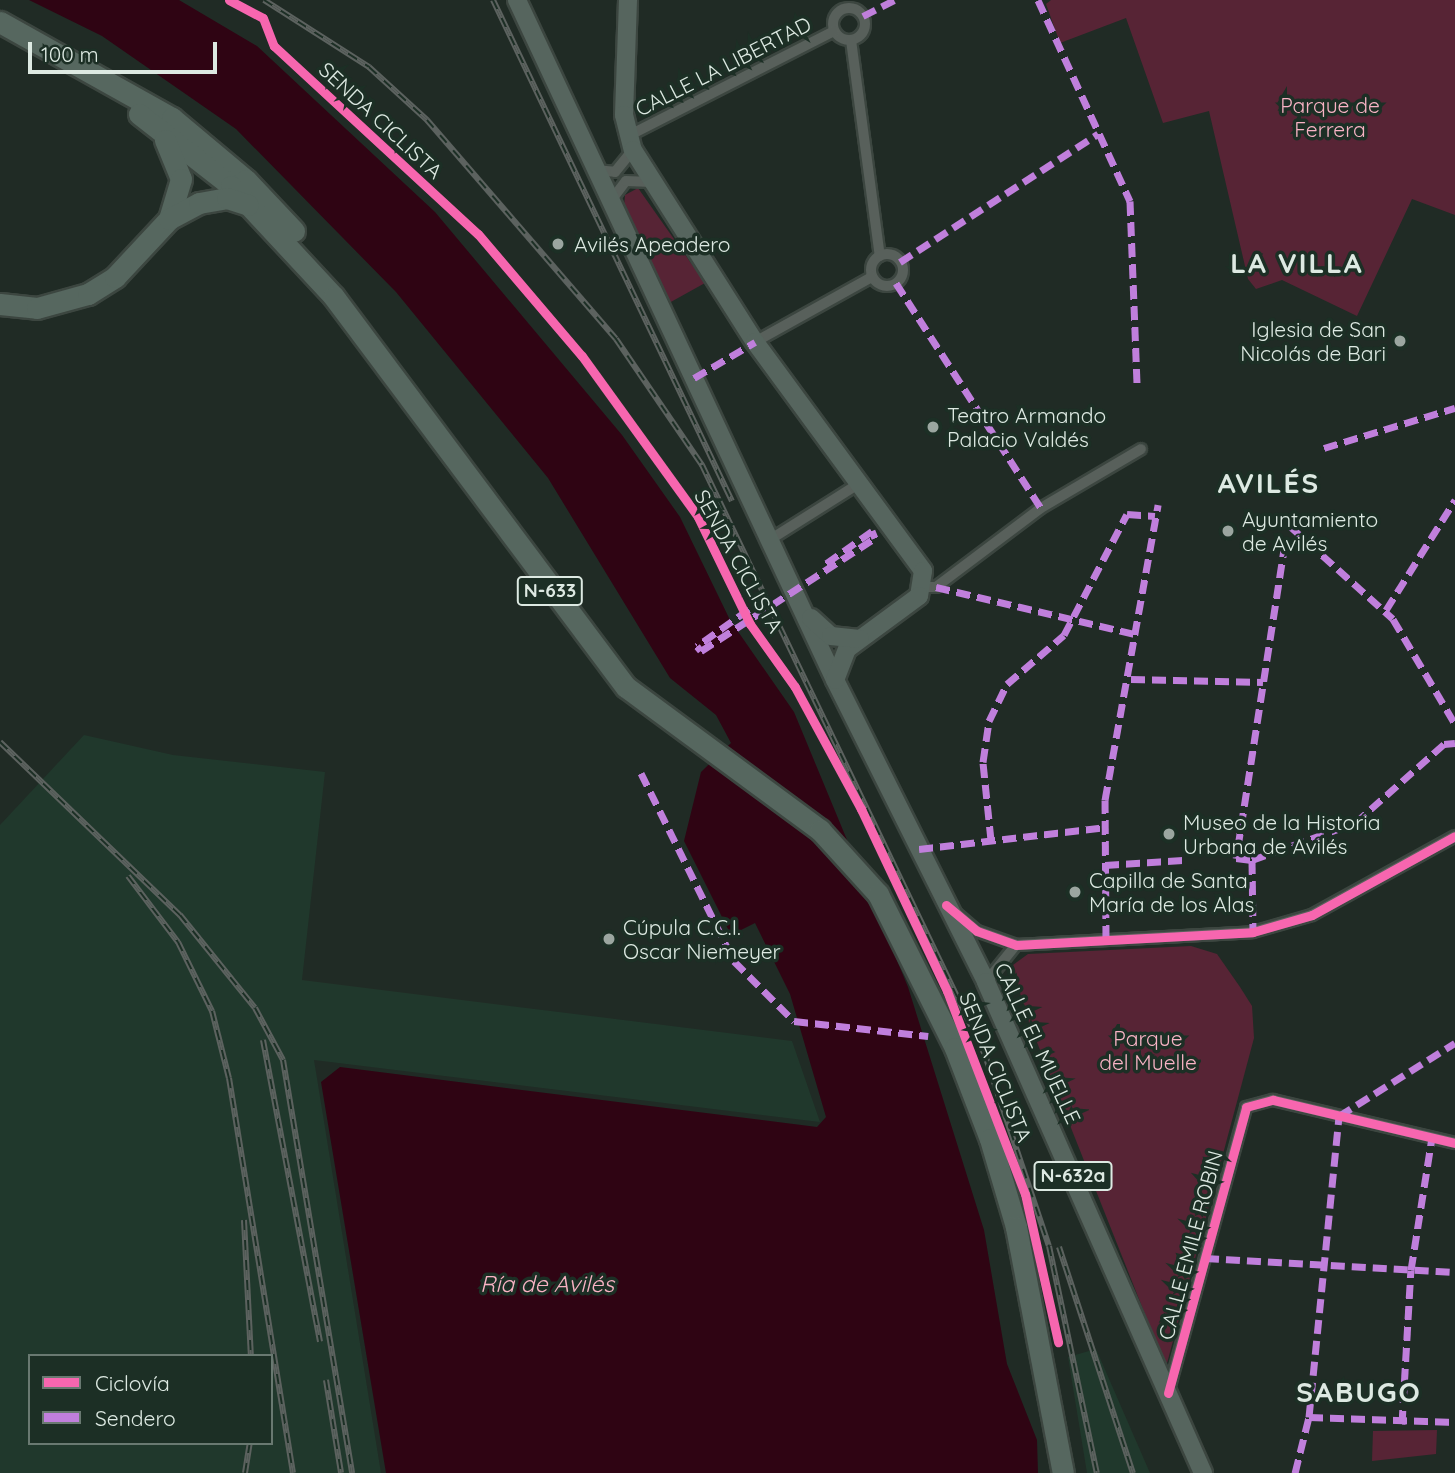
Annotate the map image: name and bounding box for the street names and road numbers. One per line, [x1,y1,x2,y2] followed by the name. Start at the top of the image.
[631,11,815,121] street label: CALLE LA LIBERTAD
[314,56,448,184] street label: SENDA CICLISTA
[689,485,789,637] street label: SENDA CICLISTA
[517,576,583,606] road number: N-633
[990,959,1086,1127] street label: CALLE EL MUELLE
[954,988,1038,1146] street label: SENDA CICLISTA
[1153,1148,1227,1342] street label: CALLE EMILE ROBIN
[1033,1160,1113,1192] road number: N-632a

